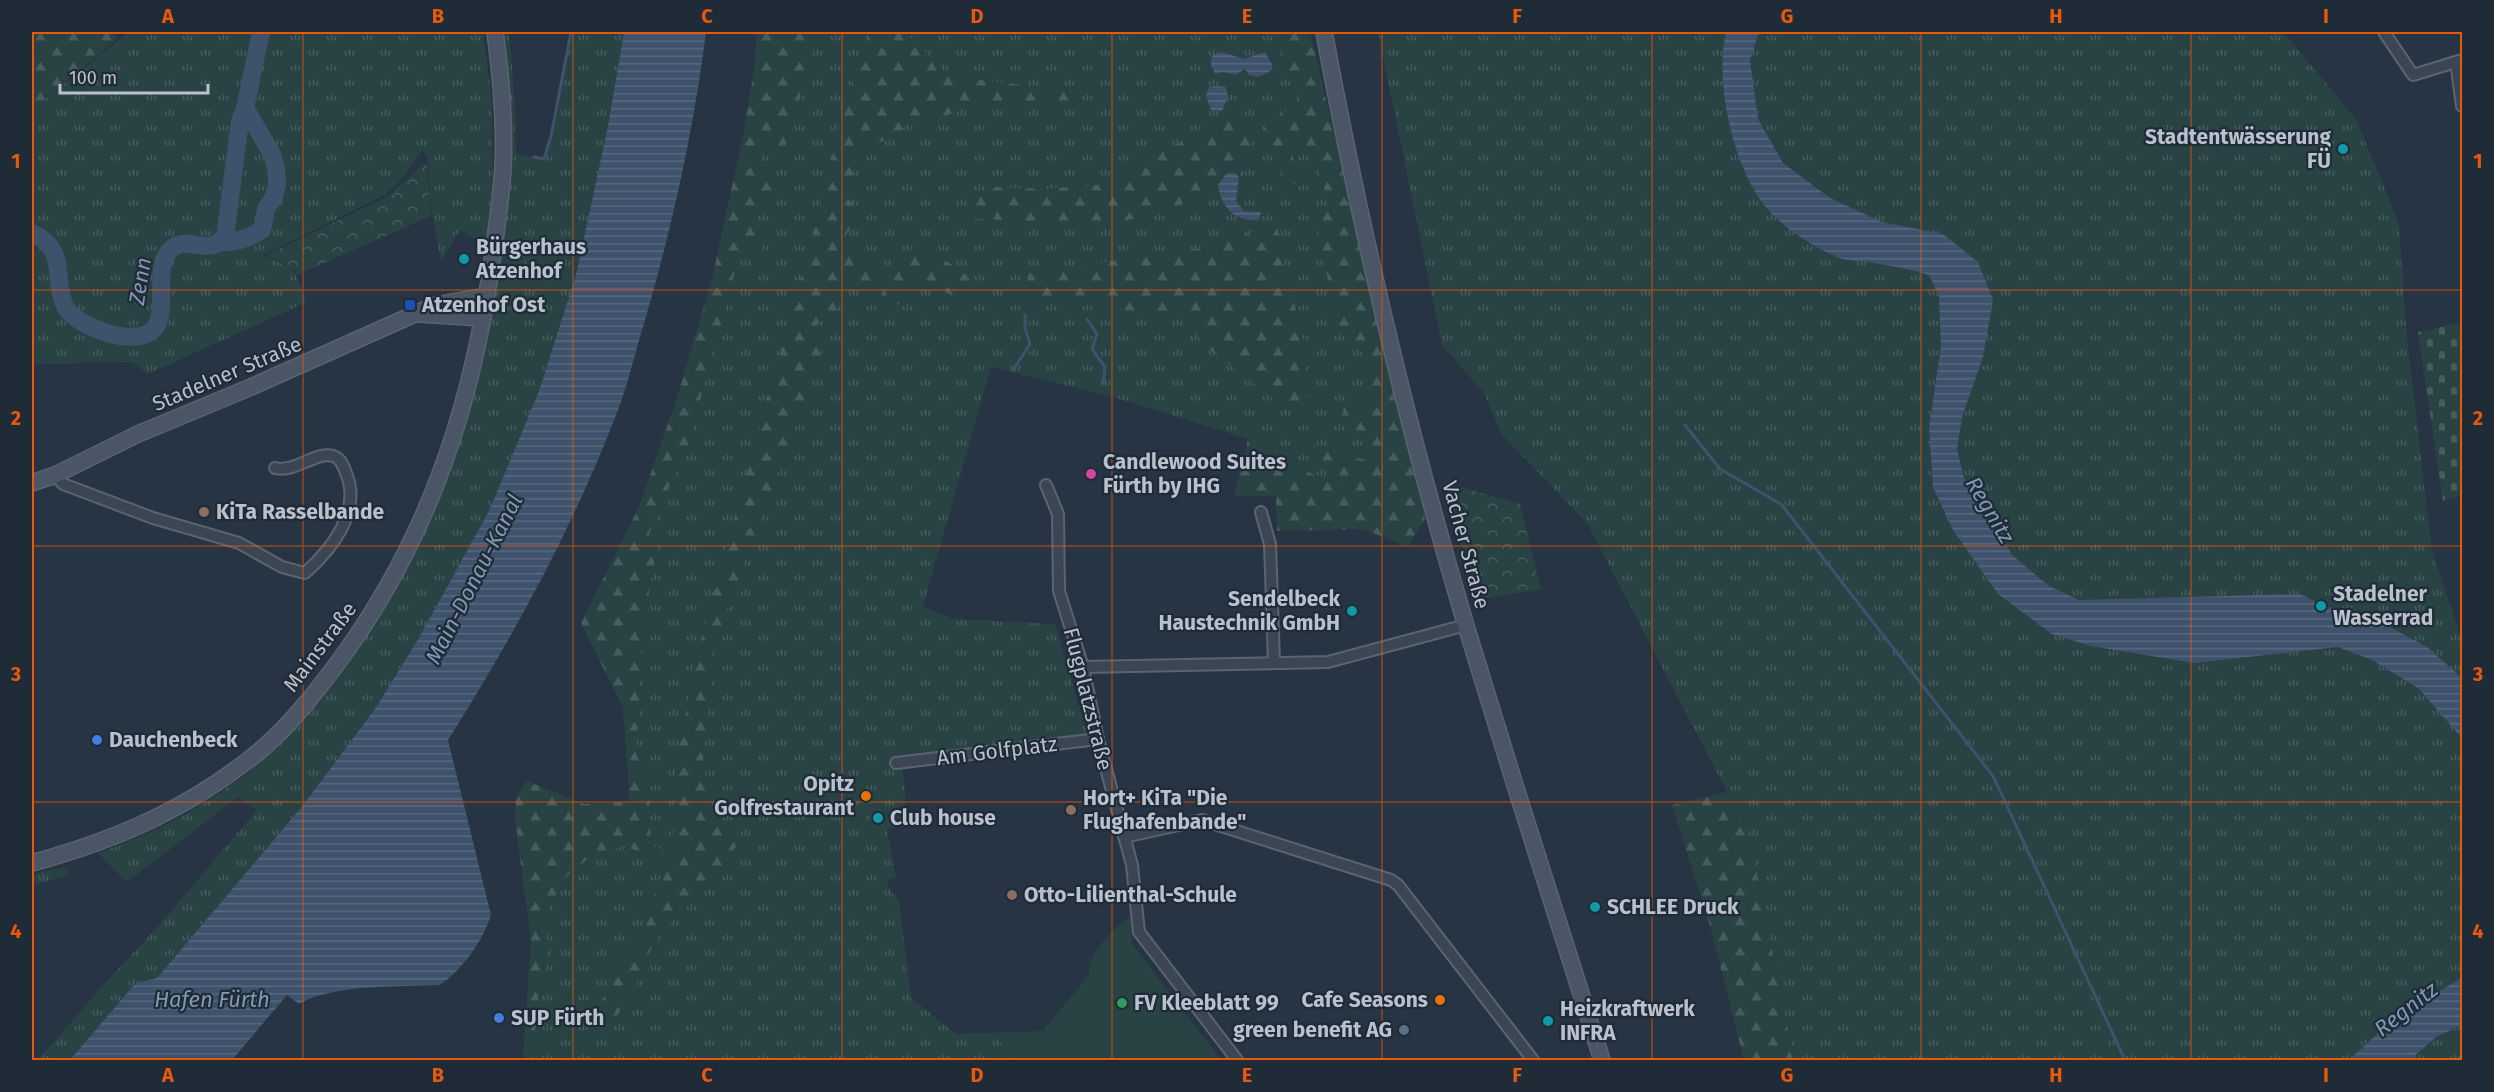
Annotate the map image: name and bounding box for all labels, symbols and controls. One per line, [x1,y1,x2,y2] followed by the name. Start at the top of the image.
[161,4,175,28] text: A
[432,4,444,28] text: B
[701,4,713,28] text: C
[970,4,984,28] text: D
[1242,4,1252,28] text: E
[1512,4,1522,28] text: F
[1781,4,1793,28] text: G
[2049,4,2063,28] text: H
[2323,4,2329,28] text: I
[60,57,208,95] scale bar
[69,67,117,89] text: 100 m
[2145,124,2331,174] place label: Stadtentwässerung FÜ
[2336,142,2350,156] marker: Stadtentwässerung FÜ
[11,149,21,173] text: 1
[2473,149,2483,173] text: 1
[475,234,586,284] place label: Bürgerhaus Atzenhof
[457,252,471,266] marker: Bürgerhaus Atzenhof
[123,255,157,308] water label: Zenn
[421,292,546,318] place label: Atzenhof Ost
[403,298,417,312] marker: Atzenhof Ost
[148,331,306,417] street label: Stadelner Straße
[11,406,21,430] text: 2
[2473,406,2483,430] text: 2
[1103,449,1286,499] place label: Candlewood Suites Fürth by IHG
[1084,467,1098,481] marker: Candlewood Suites Fürth by IHG
[1960,472,2021,549] water label: Regnitz
[1436,478,1496,612] street label: Vacher Straße
[419,489,529,669] water label: Main-Donau-Kanal
[216,499,385,525] place label: KiTa Rasselbande
[197,505,211,519] marker: KiTa Rasselbande
[2333,581,2433,631] place label: Stadelner Wasserrad
[1158,586,1340,636] place label: Sendelbeck Haustechnik GmbH
[278,597,362,697] street label: Mainstraße
[2314,599,2328,613] marker: Stadelner Wasserrad
[1345,604,1359,618] marker: Sendelbeck Haustechnik GmbH
[1058,625,1118,773] street label: Flugplatzstraße
[10,662,21,686] text: 3
[2472,662,2483,686] text: 3
[109,727,238,753] place label: Dauchenbeck
[935,731,1059,771] street label: Am Golfplatz
[90,733,104,747] marker: Dauchenbeck
[714,771,855,821] place label: Opitz Golfrestaurant
[1083,785,1247,835] place label: Hort+ KiTa "Die Flughafenbande"
[859,789,873,803] marker: Opitz Golfrestaurant
[1064,803,1078,817] marker: Hort+ KiTa "Die Flughafenbande"
[890,805,996,831] place label: Club house
[871,811,885,825] marker: Club house
[1024,882,1237,908] place label: Otto-Lilienthal-Schule
[1005,888,1019,902] marker: Otto-Lilienthal-Schule
[1607,894,1739,920] place label: SCHLEE Druck
[1588,900,1602,914] marker: SCHLEE Druck
[10,919,22,943] text: 4
[2472,919,2484,943] text: 4
[2369,976,2444,1042] water label: Regnitz
[154,986,270,1013] water label: Hafen Fürth
[1301,987,1428,1013] place label: Cafe Seasons
[1134,990,1279,1016] place label: FV Kleeblatt 99
[1433,993,1447,1007] marker: Cafe Seasons
[1115,996,1129,1010] marker: FV Kleeblatt 99
[1560,996,1695,1046] place label: Heizkraftwerk INFRA
[511,1005,604,1031] place label: SUP Fürth
[492,1011,506,1025] marker: SUP Fürth
[1541,1014,1555,1028] marker: Heizkraftwerk INFRA
[1233,1017,1392,1043] place label: green benefit AG
[1397,1023,1411,1037] marker: green benefit AG
[161,1063,175,1087] text: A
[432,1063,444,1087] text: B
[701,1063,713,1087] text: C
[970,1063,984,1087] text: D
[1242,1063,1252,1087] text: E
[1512,1063,1522,1087] text: F
[1781,1063,1793,1087] text: G
[2049,1063,2063,1087] text: H
[2323,1063,2329,1087] text: I

